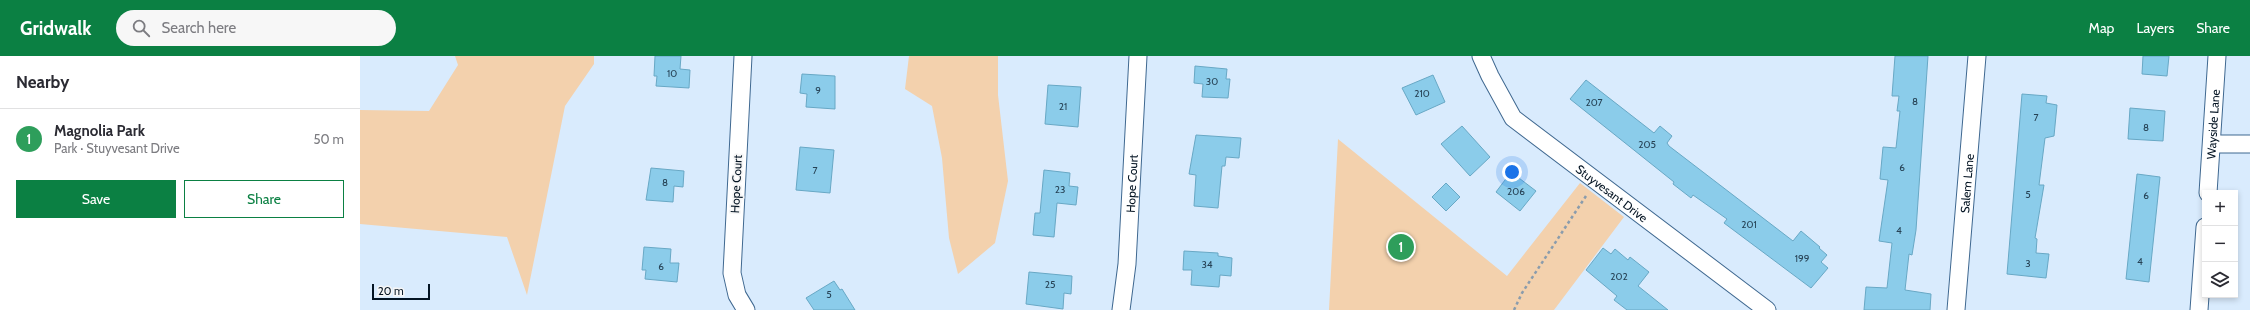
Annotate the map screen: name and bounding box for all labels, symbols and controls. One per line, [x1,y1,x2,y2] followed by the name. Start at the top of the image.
[116,10,396,46] search box
[20,17,92,40] text: Gridwalk
[130,17,152,39] icon: search
[162,19,236,37] text: Search here
[2089,19,2114,37] text: Map
[2136,19,2174,37] text: Layers
[2196,19,2230,37] text: Share
[667,67,677,80] house number: 10
[16,72,69,92] text: Nearby
[1206,75,1218,88] house number: 30
[815,84,821,97] house number: 9
[1414,87,1430,100] house number: 210
[2203,89,2222,160] street label: Wayside Lane
[1912,95,1918,108] house number: 8
[1585,96,1603,109] house number: 207
[1059,100,1067,113] house number: 21
[2033,111,2039,124] house number: 7
[2143,121,2149,134] house number: 8
[54,122,145,140] text: Magnolia Park
[27,131,31,147] text: 1
[314,131,344,147] text: 50 m
[1638,138,1656,151] house number: 205
[54,140,180,156] text: Park · Stuyvesant Drive
[1957,153,1976,214] street label: Salem Lane
[727,154,745,214] street label: Hope Court
[1122,154,1140,213] street label: Hope Court
[1573,161,1651,225] street label: Stuyvesant Drive
[1899,161,1905,174] house number: 6
[1502,162,1522,182] your location
[812,164,818,177] house number: 7
[662,176,668,189] house number: 8
[16,180,176,218] button: Save
[184,180,344,218] button: Share
[1055,183,1065,196] house number: 23
[1507,185,1525,198] house number: 206
[2025,188,2031,201] house number: 5
[2143,189,2149,202] house number: 6
[2202,190,2238,298] map controls
[2202,190,2238,226] button: +
[1741,218,1757,231] house number: 201
[1896,224,1902,237] house number: 4
[2202,226,2238,262] button: −
[1388,232,1414,262] pin: 1
[1795,252,1810,265] house number: 199
[2137,255,2143,268] house number: 4
[2025,257,2031,270] house number: 3
[1201,258,1213,271] house number: 34
[658,260,664,273] house number: 6
[2202,262,2238,298] button: layers
[1610,270,1628,283] house number: 202
[1045,278,1055,291] house number: 25
[372,282,430,301] scale bar
[378,284,404,298] text: 20 m
[826,288,832,301] house number: 5

